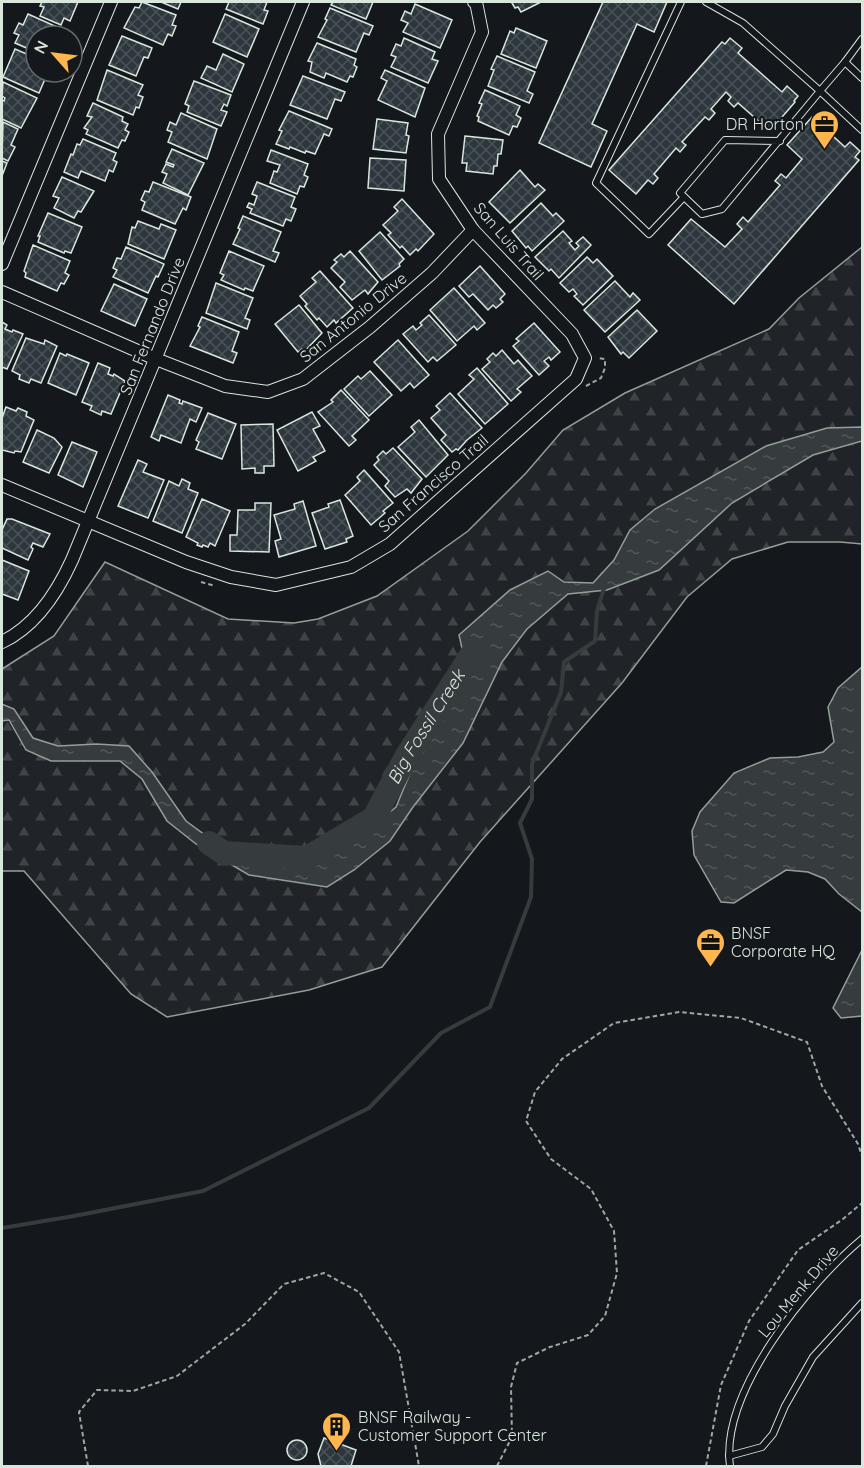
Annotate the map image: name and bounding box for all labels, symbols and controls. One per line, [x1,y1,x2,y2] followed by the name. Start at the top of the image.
[24,24,84,84] north arrow
[29,37,52,57] text: N
[809,108,841,150] office icon: DR Horton
[726,114,804,134] place label: DR Horton
[470,198,548,284] street label: San Luis Trail
[115,254,189,398] street label: San Fernando Drive
[295,268,411,366] street label: San Antonio Drive
[374,430,492,536] street label: San Francisco Trail
[382,664,471,788] water label: Big Fossil Creek
[731,923,836,961] place label: BNSF Corporate HQ
[694,926,726,968] office icon: BNSF Corporate HQ
[754,1241,842,1341] street label: Lou Menk Drive
[358,1407,547,1445] place label: BNSF Railway - Customer Support Center
[321,1410,353,1452] building icon: BNSF Railway - Customer Support Center

